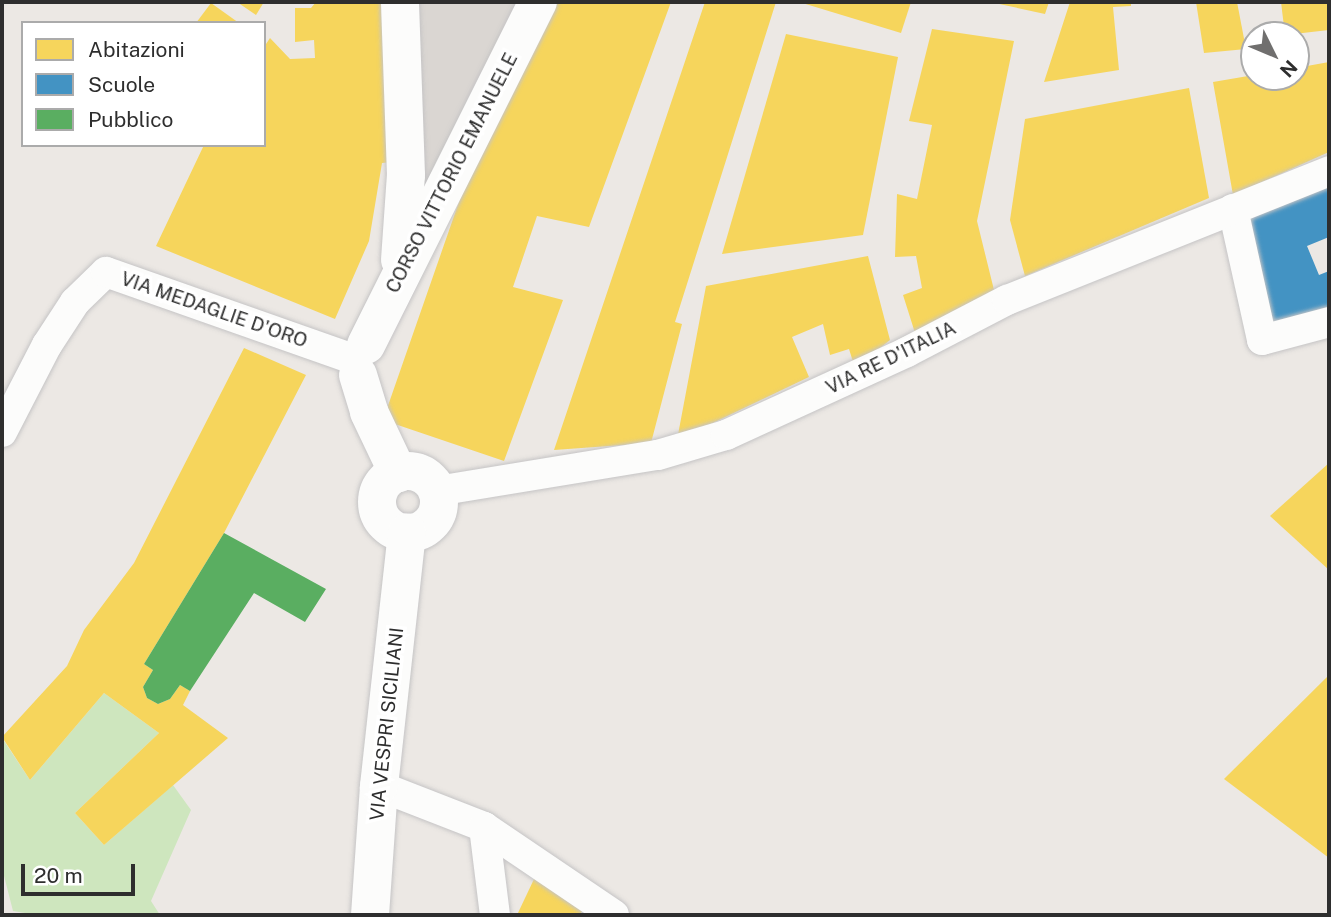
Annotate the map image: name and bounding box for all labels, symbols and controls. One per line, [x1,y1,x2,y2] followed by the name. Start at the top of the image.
[21,21,266,147] legend
[1240,21,1310,91] north arrow
[88,37,185,62] text: Abitazioni
[381,49,523,297] street label: CORSO VITTORIO EMANUELE
[1276,56,1302,82] text: N
[88,72,155,97] text: Scuole
[88,107,173,132] text: Pubblico
[118,267,310,353] street label: VIA MEDAGLIE D'ORO
[822,317,960,399] street label: VIA RE D'ITALIA
[365,626,409,822] street label: VIA VESPRI SICILIANI
[24,850,138,894] scale bar
[34,863,83,888] text: 20 m

